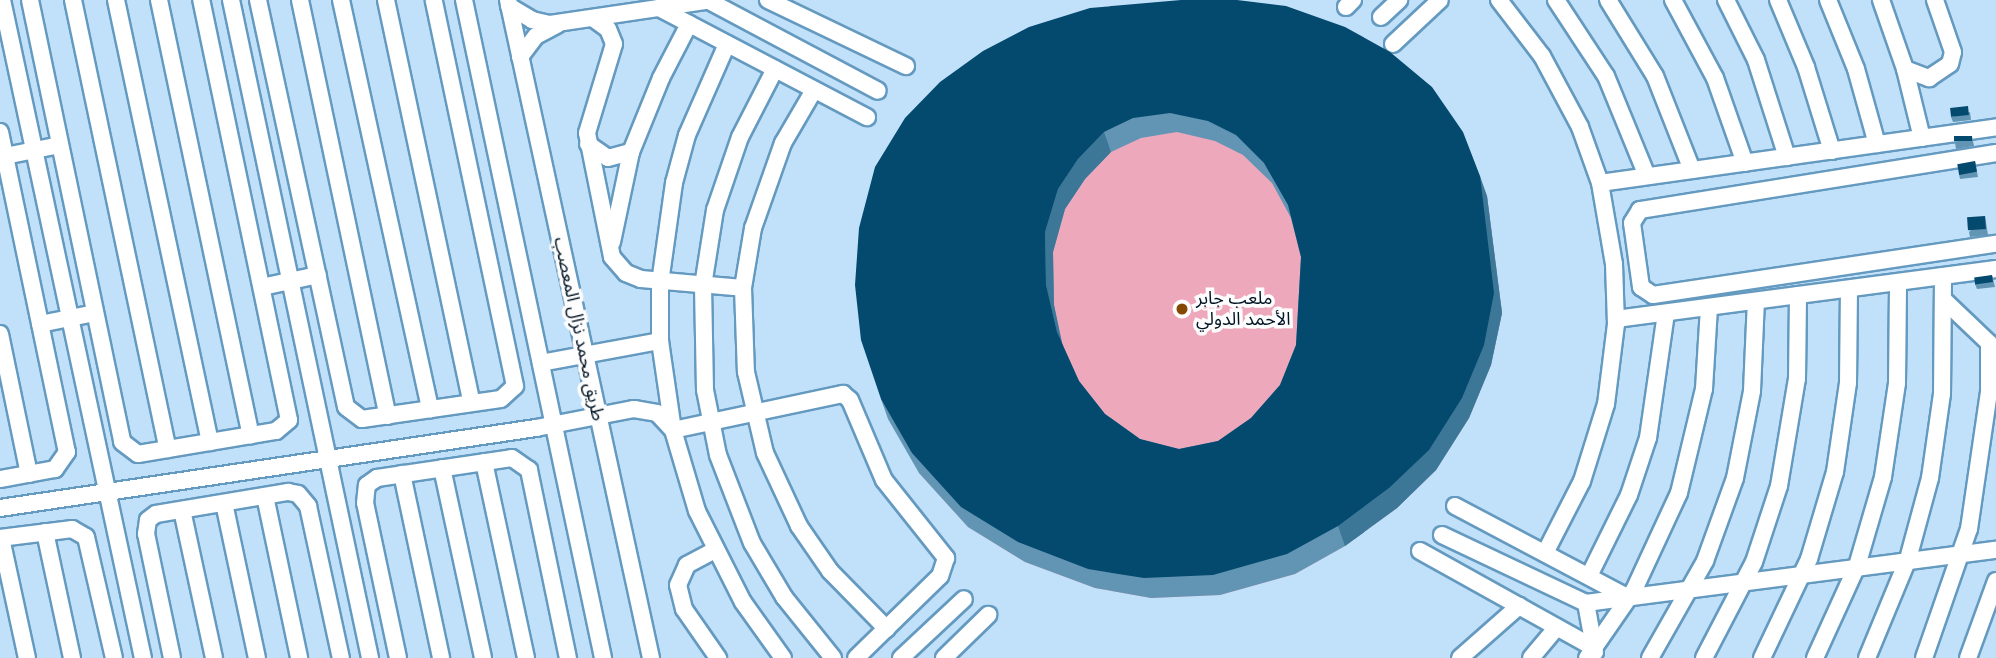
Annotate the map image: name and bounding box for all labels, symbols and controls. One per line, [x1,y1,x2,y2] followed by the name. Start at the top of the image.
[549,235,609,423] street label: طريق محمد نزال المعصب
[1196,288,1291,330] place label: ملعب جابر الأحمد الدولي
[1174,301,1190,317] marker: ملعب جابر الأحمد الدولي

